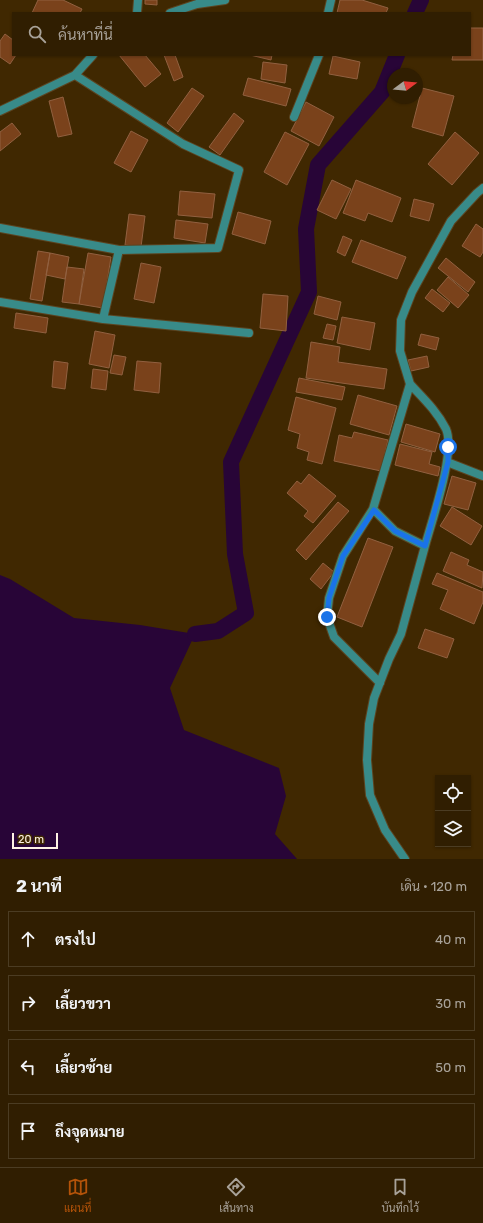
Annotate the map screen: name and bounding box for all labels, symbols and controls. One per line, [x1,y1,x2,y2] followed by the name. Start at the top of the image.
[12,12,471,56] search box
[26,23,48,45] icon: search
[58,26,113,44] text: ค้นหาที่นี่
[387,68,423,104] north arrow
[439,438,457,456] route start
[318,608,336,626] route end
[435,775,471,847] map controls
[435,775,471,811] button: locate
[435,811,471,847] button: layers
[12,831,58,850] scale bar
[18,833,44,846] text: 20 m
[16,876,62,896] text: 2 นาที
[400,879,467,894] text: เดิน · 120 m
[17,928,39,950] icon: ahead
[55,931,96,949] text: ตรงไป
[435,932,466,947] text: 40 m
[17,992,39,1014] icon: right
[55,995,111,1013] text: เลี้ยวขวา
[435,996,466,1011] text: 30 m
[17,1056,39,1078] icon: left
[55,1059,112,1077] text: เลี้ยวซ้าย
[435,1060,466,1075] text: 50 m
[17,1120,39,1142] icon: arrive
[55,1123,125,1141] text: ถึงจุดหมาย
[64,1176,91,1215] tab: แผนที่
[219,1176,254,1215] tab: เส้นทาง
[381,1176,419,1215] tab: บันทึกไว้

